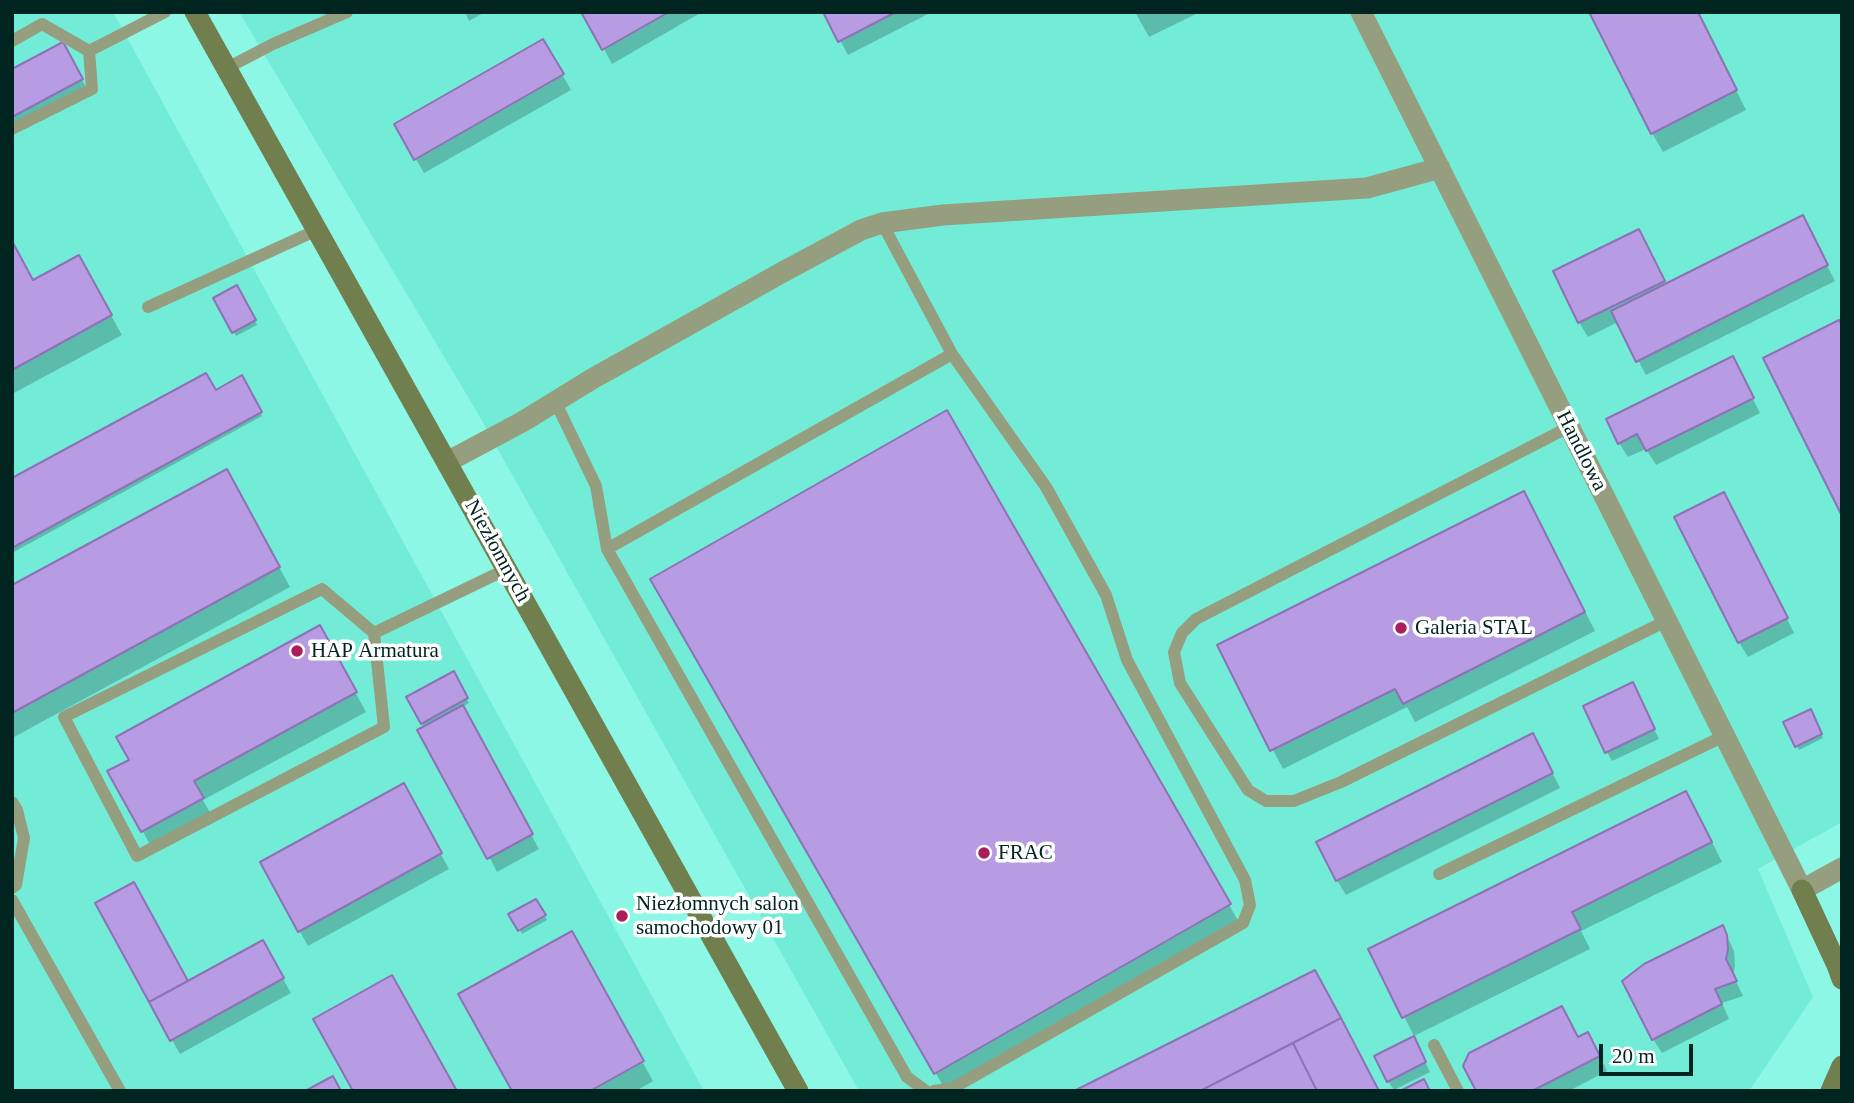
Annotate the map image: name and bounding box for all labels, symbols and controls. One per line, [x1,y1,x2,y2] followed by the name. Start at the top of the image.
[1550,407,1612,495] street label: Handlowa
[459,495,535,607] street label: Niezłomnych
[1415,615,1533,641] place label: Galeria STAL
[1393,620,1409,636] marker: Galeria STAL
[311,638,439,664] place label: HAP Armatura
[289,643,305,659] marker: HAP Armatura
[998,840,1053,866] place label: FRAC
[976,845,992,861] marker: FRAC
[636,891,799,941] place label: Niezłomnych salon samochodowy 01
[614,908,630,924] marker: Niezłomnych salon samochodowy 01
[1602,1030,1696,1074] scale bar
[1612,1044,1655,1068] text: 20 m

